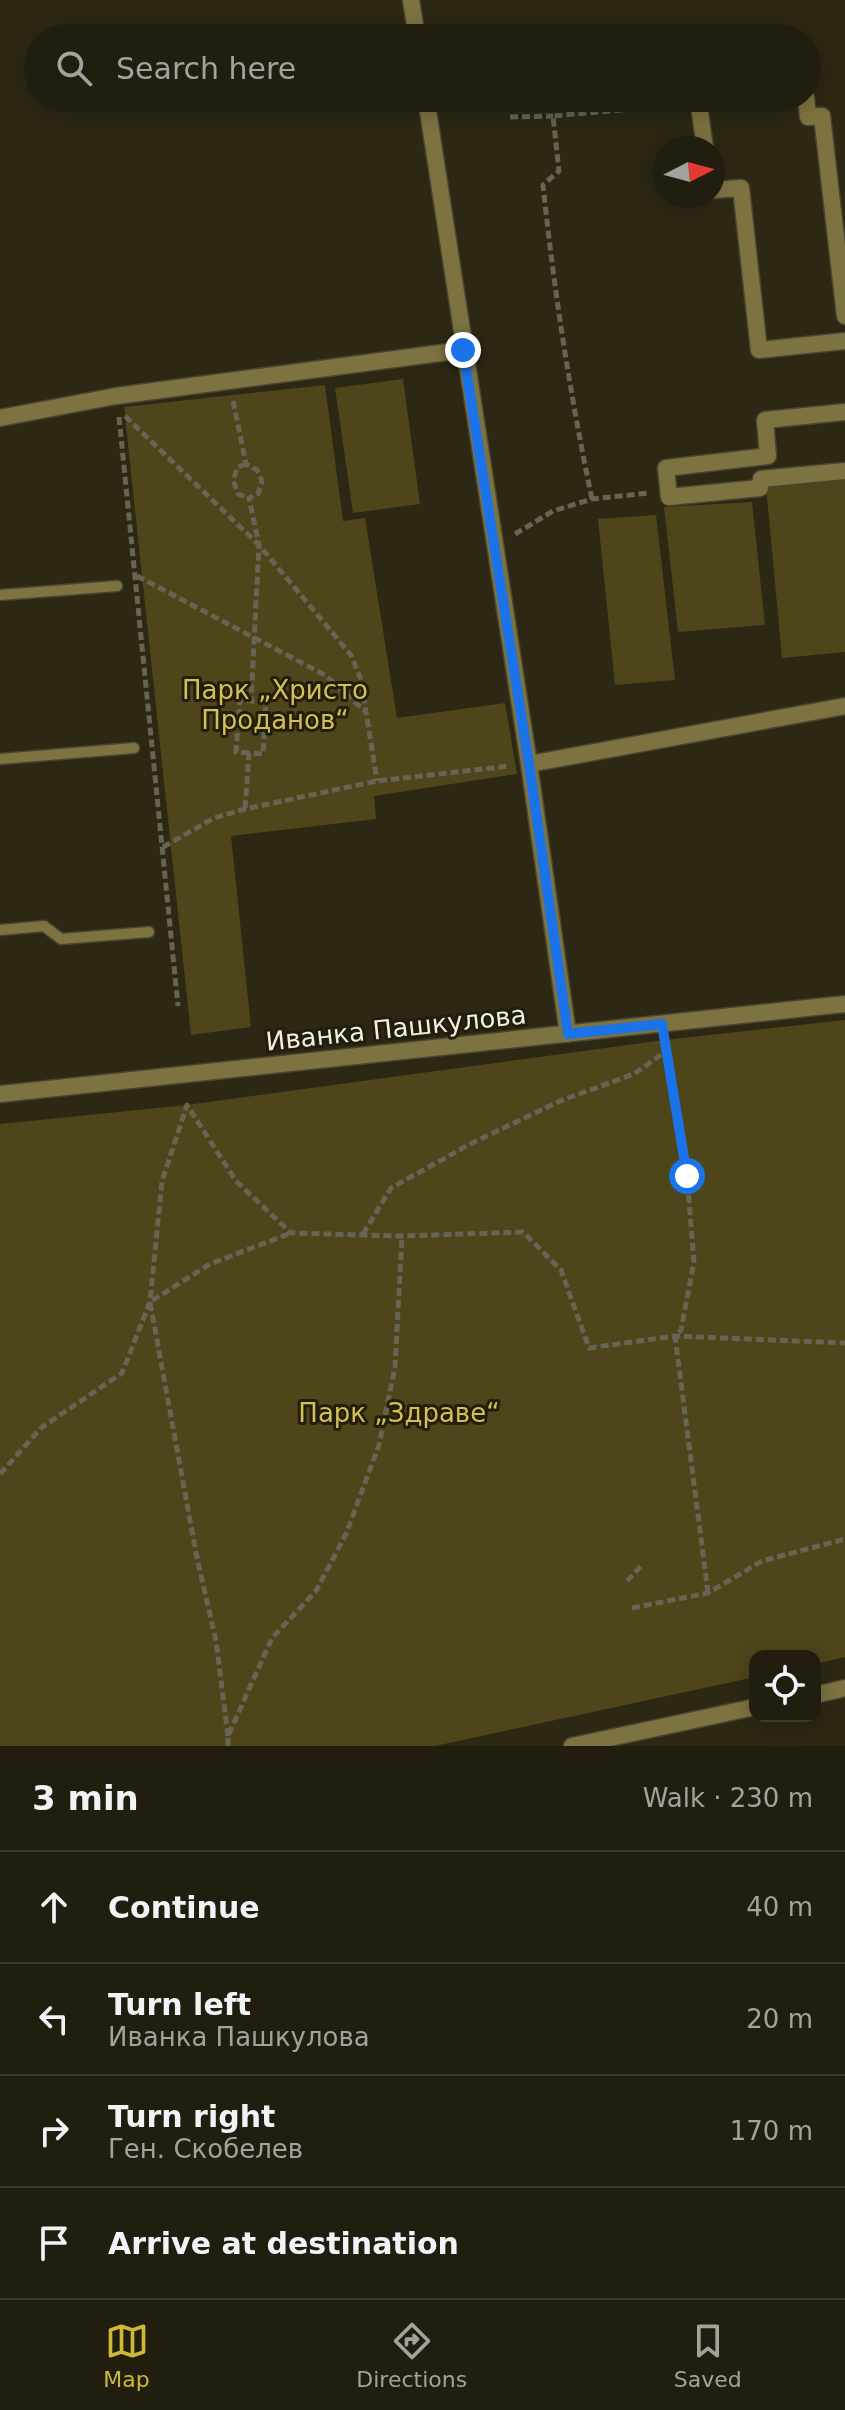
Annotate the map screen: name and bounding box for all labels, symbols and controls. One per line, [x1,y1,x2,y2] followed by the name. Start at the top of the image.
[24,24,821,112] search box
[52,46,96,90] icon: search
[116,51,296,86] text: Search here
[653,136,725,208] north arrow
[445,332,481,368] route end
[182,675,368,735] park label: Парк „Христо Проданов“
[264,999,528,1057] street label: Иванка Пашкулова
[669,1158,705,1194] route start
[298,1398,500,1428] park label: Парк „Здраве“
[749,1650,821,1722] map controls
[749,1650,821,1722] button: locate
[32,1778,139,1818] text: 3 min
[643,1783,813,1813] text: Walk · 230 m
[32,1885,76,1929] icon: ahead
[108,1890,260,1925] text: Continue
[746,1892,813,1922] text: 40 m
[108,1987,251,2022] text: Turn left
[32,1997,76,2041] icon: left
[746,2004,813,2034] text: 20 m
[108,2022,370,2052] text: Иванка Пашкулова
[108,2099,275,2134] text: Turn right
[32,2109,76,2153] icon: right
[730,2116,813,2146] text: 170 m
[108,2134,303,2164] text: Ген. Скобелев
[32,2221,76,2265] icon: arrive
[108,2226,459,2261] text: Arrive at destination
[103,2319,150,2392] tab: Map
[356,2319,467,2392] tab: Directions
[674,2319,742,2392] tab: Saved

